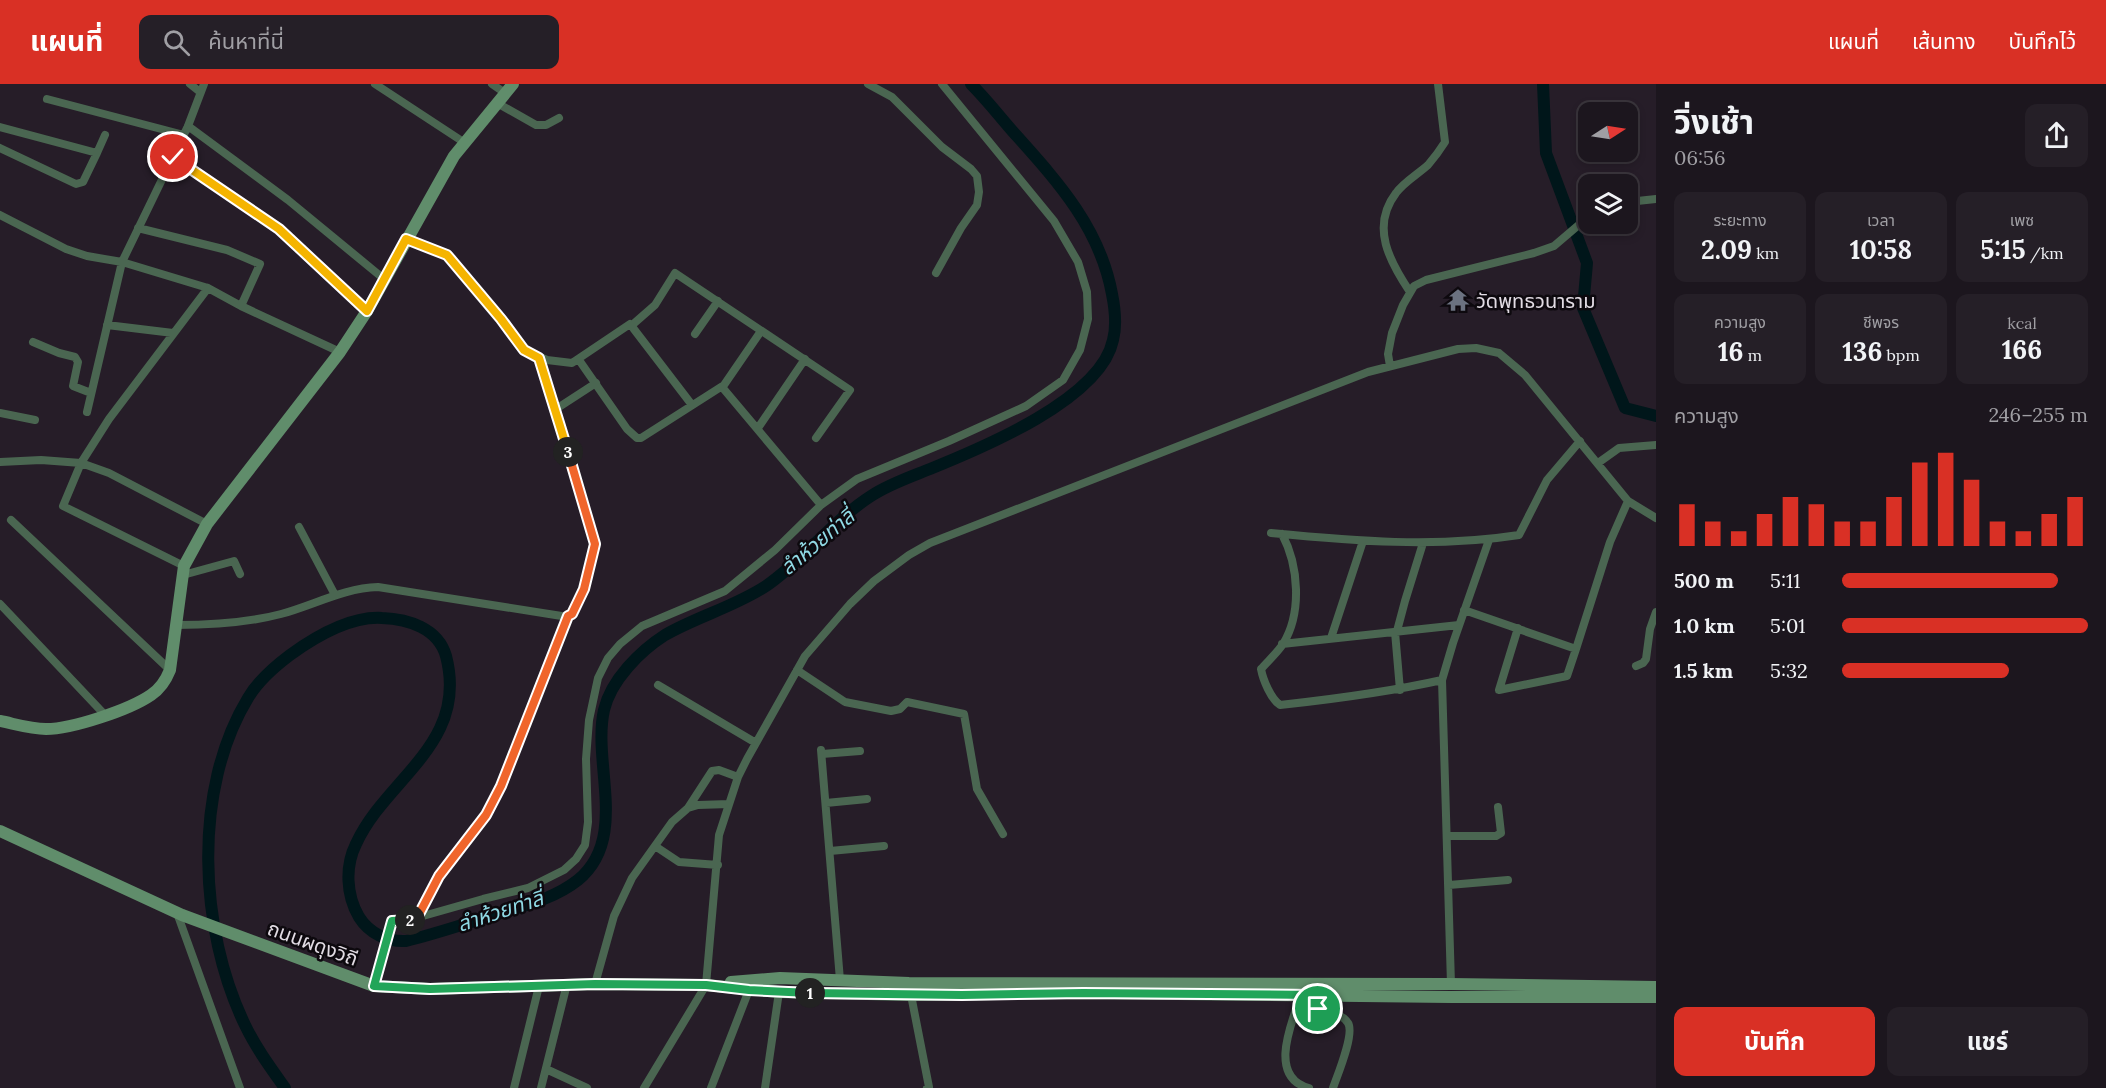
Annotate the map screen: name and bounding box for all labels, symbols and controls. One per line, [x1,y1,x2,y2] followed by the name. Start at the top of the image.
[139,15,559,69] search box
[30,23,103,59] text: แผนที่
[160,26,193,59] icon: search
[208,27,284,55] text: ค้นหาที่นี่
[1828,28,1879,55] text: แผนที่
[1912,28,1976,55] text: เส้นทาง
[2009,28,2076,55] text: บันทึกไว้
[1674,101,1754,143] text: วิ่งเช้า
[1578,102,1638,162] north arrow
[1578,102,1638,234] map controls
[2025,104,2088,167] button: share
[147,131,198,182] pin
[156,140,189,173] icon: check
[1674,145,1725,170] text: 06:56
[1578,174,1638,234] button: layers
[1714,210,1766,230] text: ระยะทาง
[1867,210,1895,230] text: เวลา
[2010,210,2034,230] text: เพซ
[1701,233,1752,266] text: 2.09
[1850,233,1912,266] text: 10:58
[1980,233,2025,266] text: 5:15
[1752,243,1779,263] text: km
[2025,243,2064,263] text: /km
[1445,287,1471,313] temple icon: วัดพุทธวนาราม
[1476,288,1596,313] place label: วัดพุทธวนาราม
[1714,312,1766,332] text: ความสูง
[1863,312,1899,332] text: ชีพจร
[2007,313,2037,333] text: kcal
[2002,333,2042,366] text: 166
[1718,335,1744,368] text: 16
[1842,335,1882,368] text: 136
[1744,345,1762,365] text: m
[1882,345,1920,365] text: bpm
[1988,402,2088,427] text: 246–255 m
[1674,403,1739,428] text: ความสูง
[553,437,583,467] pin: 3
[564,442,572,462] text: 3
[774,500,863,581] water label: ลำห้วยท่าลี่
[1674,568,1734,593] text: 500 m
[1770,568,1800,593] text: 5:11
[1674,613,1735,638] text: 1.0 km
[1770,613,1806,638] text: 5:01
[1674,658,1733,683] text: 1.5 km
[1770,658,1808,683] text: 5:32
[453,882,550,938] water label: ลำห้วยท่าลี่
[395,905,425,935] pin: 2
[406,910,414,930] text: 2
[264,915,362,971] street label: ถนนผดุงวิถี
[795,978,825,1008] pin: 1
[807,983,813,1003] text: 1
[1292,983,1343,1034] pin
[1301,992,1334,1025] icon: arrive
[1674,1007,1875,1076] button: บันทึก
[1887,1007,2088,1076] button: แชร์

